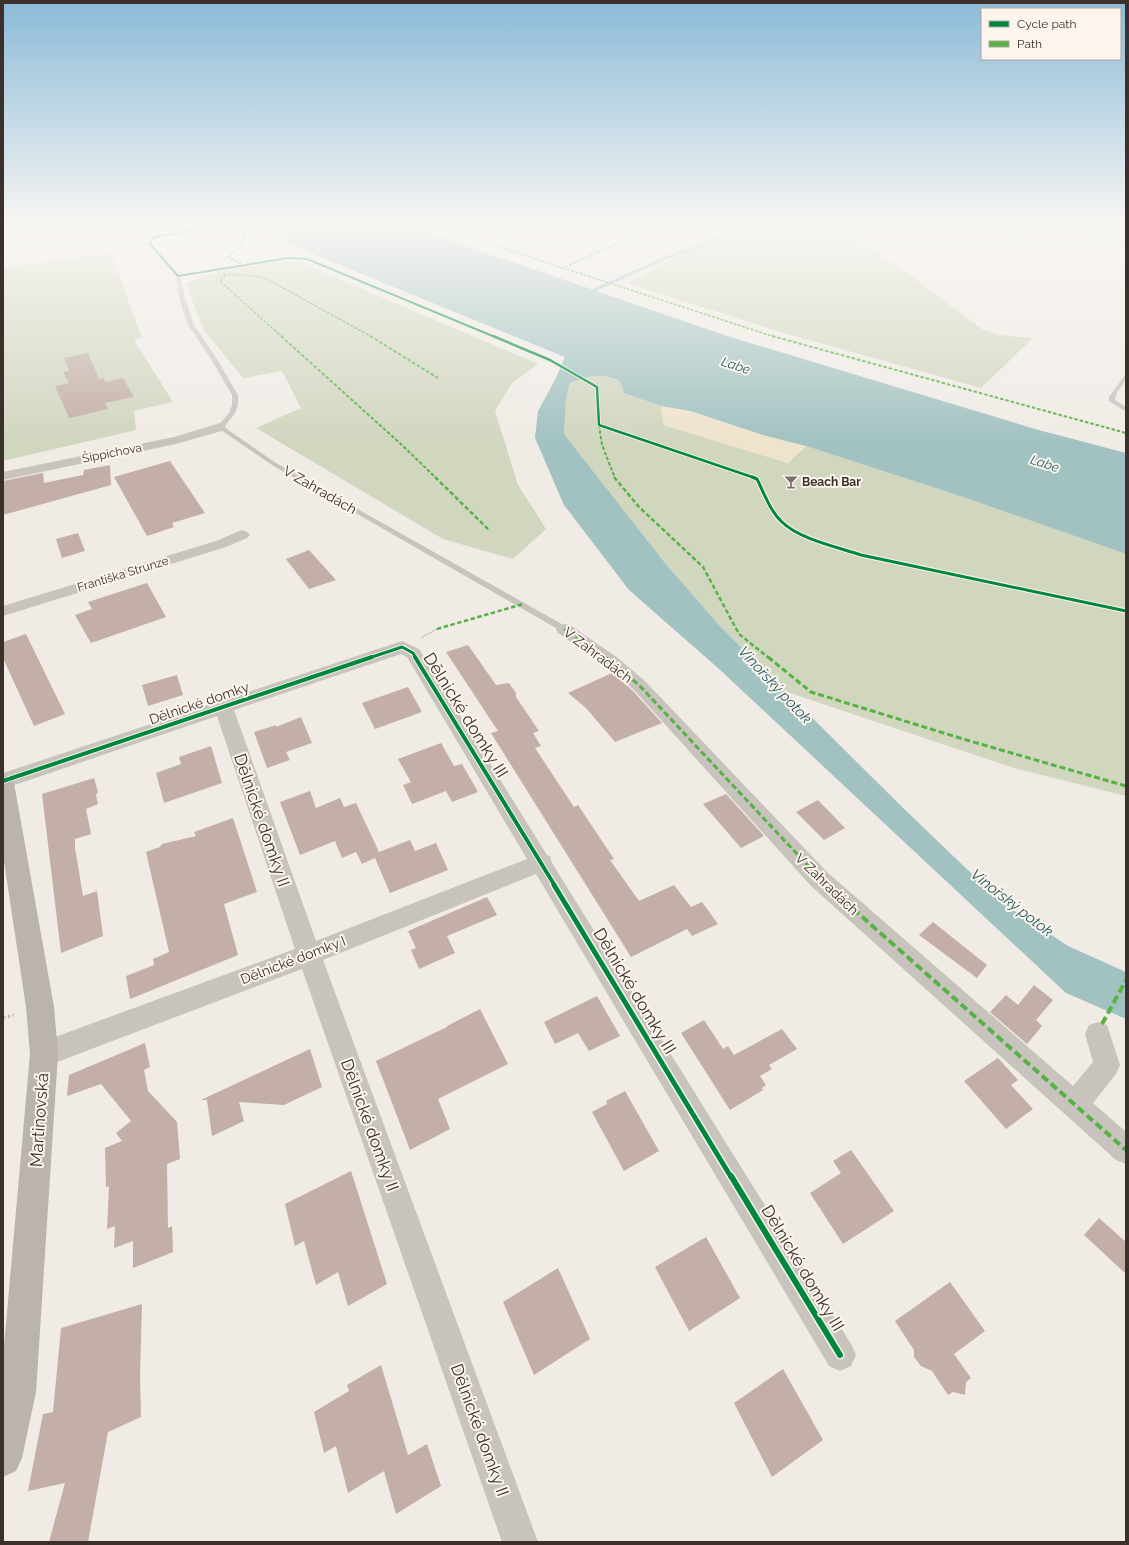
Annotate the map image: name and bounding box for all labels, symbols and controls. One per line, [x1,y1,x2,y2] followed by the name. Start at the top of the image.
[981,8,1121,60] legend
[1017,17,1076,31] text: Cycle path
[1017,37,1042,51] text: Path
[720,354,752,377] water label: Labe
[81,440,143,466] street label: Šippichova
[1029,452,1061,475] water label: Labe
[281,463,359,517] street label: V Zahradách
[783,474,799,490] bar icon: Beach Bar
[802,475,861,489] place label: Beach Bar
[76,553,170,595] street label: Františka Strunze
[560,624,636,686] street label: V Zahradách
[735,643,815,727] water label: Vinořský potok
[419,649,513,781] street label: Dělnické domky III
[147,678,251,728] street label: Dělnické domky
[230,751,294,889] street label: Dělnické domky II
[792,850,862,918] street label: V Zahradách
[967,865,1057,941] water label: Vinořský potok
[589,924,681,1058] street label: Dělnické domky III
[238,933,348,987] street label: Dělnické domky I
[337,1056,403,1194] street label: Dělnické domky II
[26,1072,52,1168] street label: Martinovská
[757,1201,849,1335] street label: Dělnické domky III
[447,1361,513,1499] street label: Dělnické domky II

